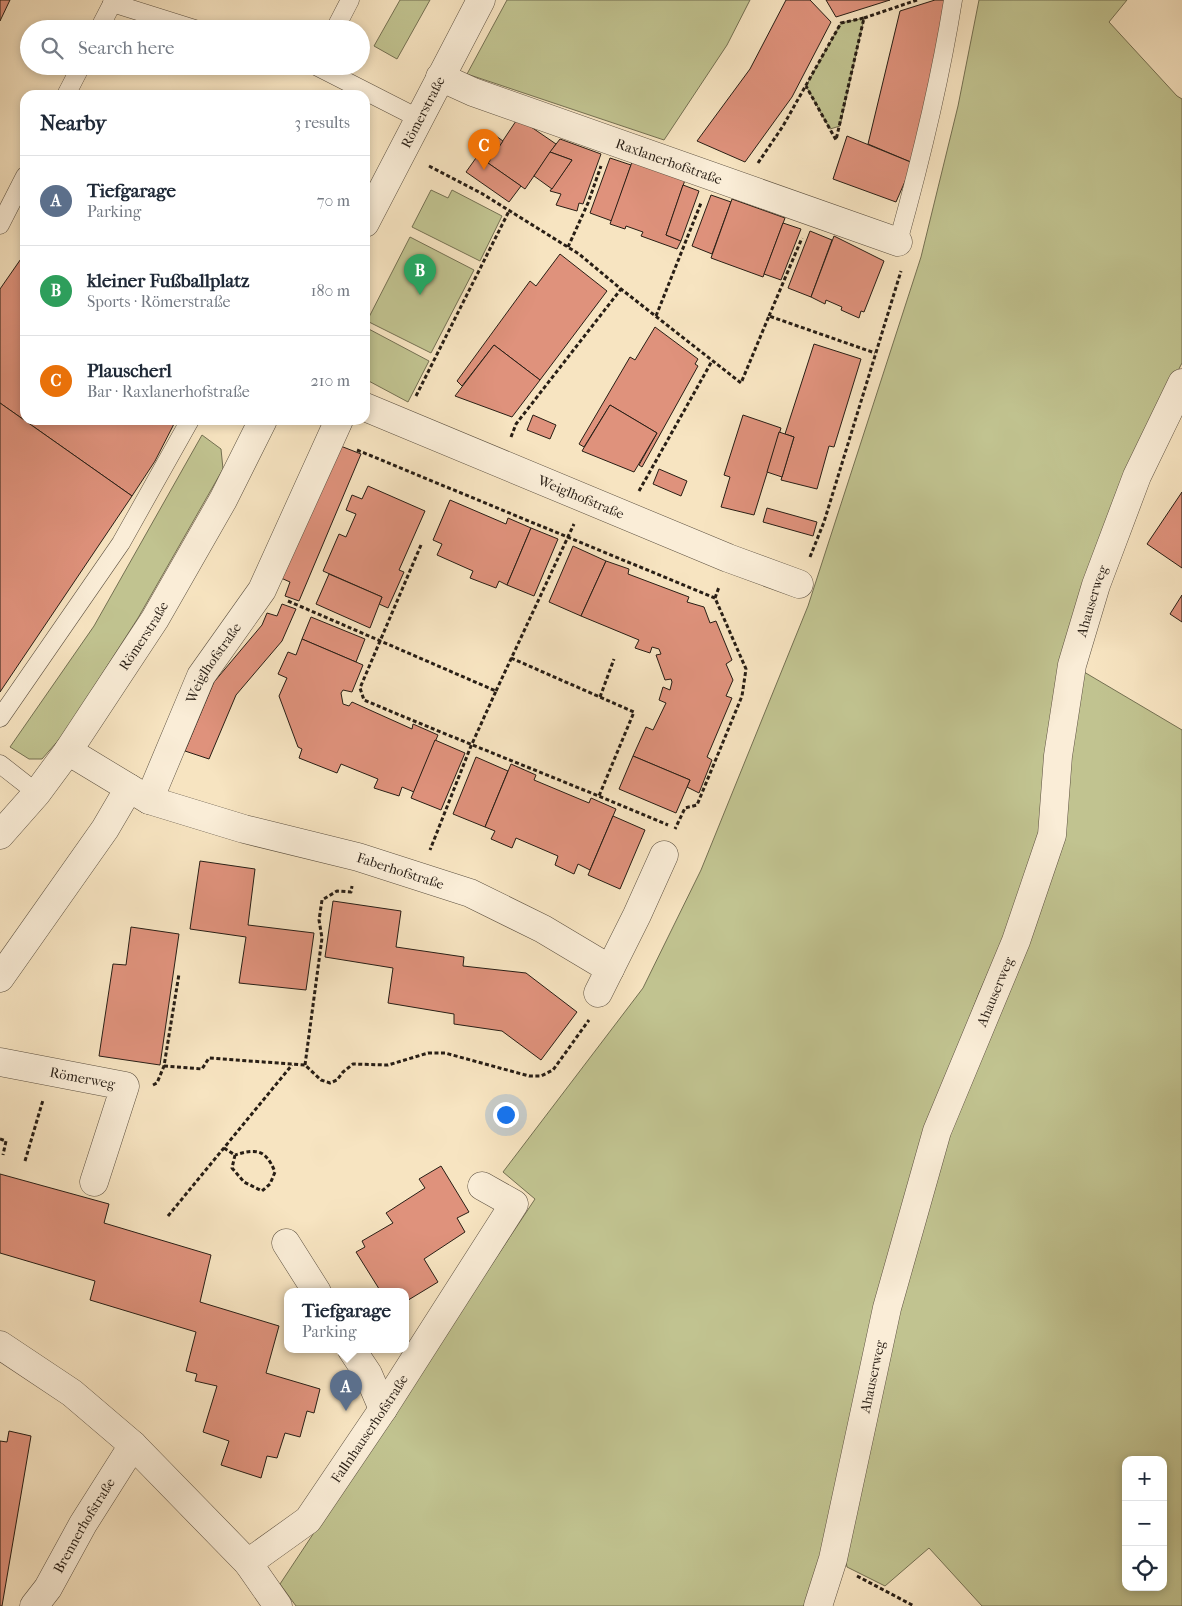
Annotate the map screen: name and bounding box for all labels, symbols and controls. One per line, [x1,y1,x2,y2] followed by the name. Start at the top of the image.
[20,20,370,75] search box
[38,34,66,62] icon: search
[78,37,174,59] text: Search here
[397,73,448,151] street label: Römerstraße
[40,111,106,135] text: Nearby
[294,113,350,132] text: 3 results
[468,129,500,170] pin: C
[613,134,725,188] street label: Raxlanerhofstraße
[87,180,176,202] text: Tiefgarage
[51,191,61,210] text: A
[317,191,350,210] text: 70 m
[87,202,141,221] text: Parking
[404,254,436,295] pin: B
[87,270,249,292] text: kleiner Fußballplatz
[51,281,61,300] text: B
[311,281,350,300] text: 180 m
[87,292,230,311] text: Sports · Römerstraße
[87,360,172,382] text: Plauscherl
[51,371,61,390] text: C
[311,371,350,390] text: 210 m
[87,382,250,401] text: Bar · Raxlanerhofstraße
[534,471,627,522] street label: Weiglhofstraße
[1072,562,1111,640] street label: Ahauserweg
[115,598,172,673] street label: Römerstraße
[182,619,245,706] street label: Weiglhofstraße
[355,849,446,893] street label: Faberhofstraße
[973,954,1017,1030] street label: Ahauserweg
[48,1063,117,1093] street label: Römerweg
[493,1102,519,1128] your location
[284,1288,409,1353] popup
[302,1300,391,1322] text: Tiefgarage
[302,1322,356,1341] text: Parking
[856,1338,888,1415] street label: Ahauserweg
[330,1370,362,1411] pin: A
[327,1371,412,1486] street label: Fallnhauserhofstraße
[1122,1456,1167,1591] map controls
[1122,1456,1167,1501] button: +
[49,1475,119,1576] street label: Brennerhofstraße
[1122,1501,1167,1546] button: −
[1122,1546,1167,1591] button: locate

